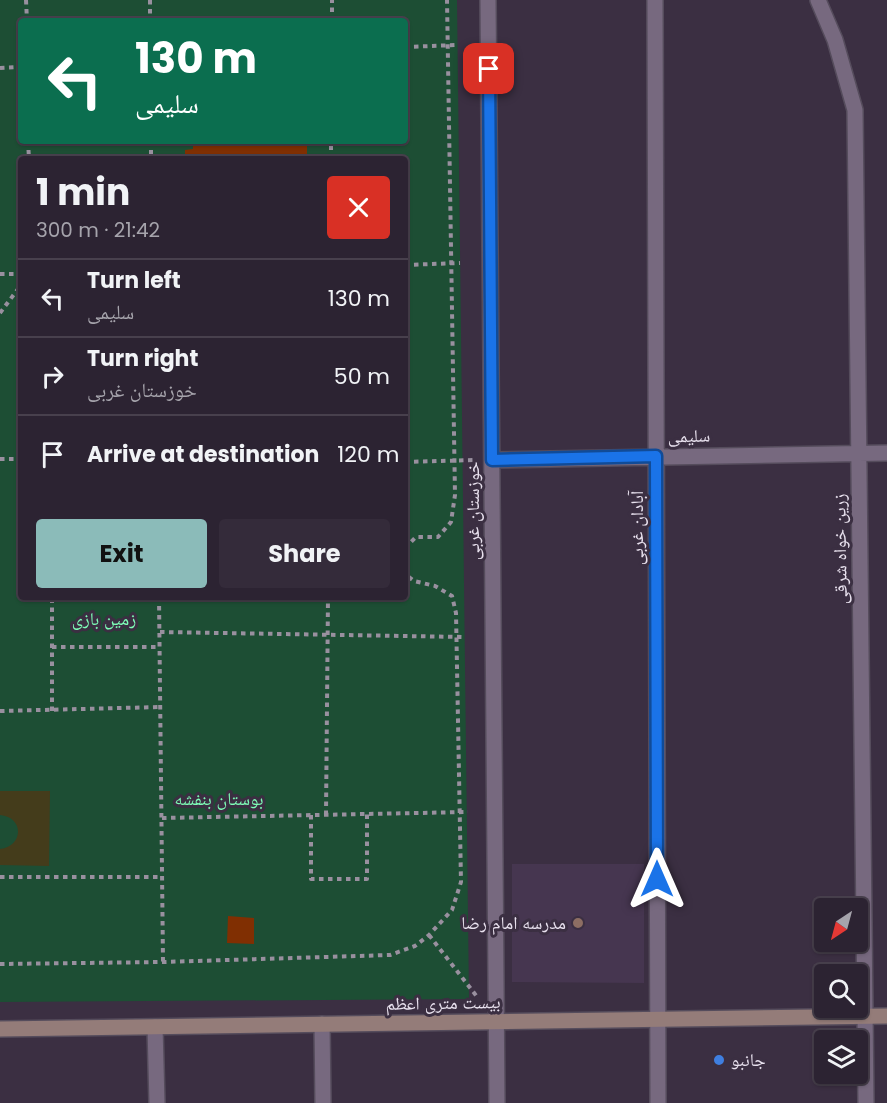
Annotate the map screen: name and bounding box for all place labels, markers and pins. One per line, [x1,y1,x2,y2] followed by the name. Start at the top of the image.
[463,43,514,94] pin
[461,910,566,935] place label: مدرسه امام رضا
[571,916,585,930] marker: مدرسه امام رضا
[731,1047,766,1072] place label: جانبو
[712,1053,726,1067] marker: جانبو

